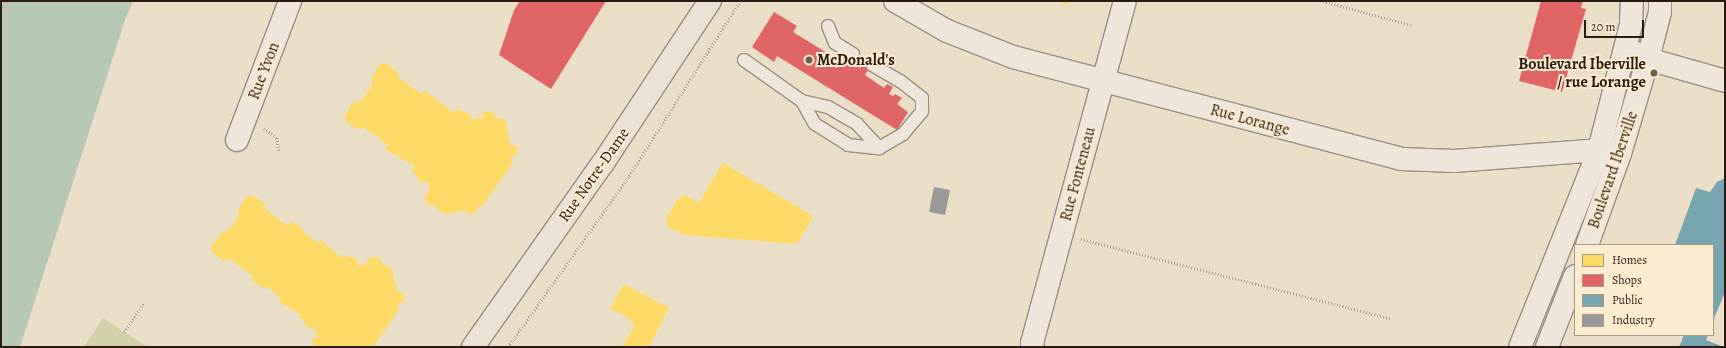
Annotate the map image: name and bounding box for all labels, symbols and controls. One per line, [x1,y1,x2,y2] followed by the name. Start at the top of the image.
[1586,12,1646,38] scale bar
[1591,19,1615,35] text: 20 m
[244,40,284,102] street label: Rue Yvon
[817,50,895,70] place label: McDonald's
[1518,54,1646,92] place label: Boulevard Iberville / rue Lorange
[804,55,814,65] marker: McDonald's
[1649,68,1659,78] marker: Boulevard Iberville / rue Lorange
[1208,100,1292,140] street label: Rue Lorange
[1584,109,1642,231] street label: Boulevard Iberville
[554,124,634,226] street label: Rue Notre-Dame
[1056,125,1100,223] street label: Rue Fonteneau
[1574,244,1714,336] legend
[1612,252,1647,268] text: Homes
[1612,272,1642,288] text: Shops
[1612,292,1643,308] text: Public
[1612,312,1655,328] text: Industry

